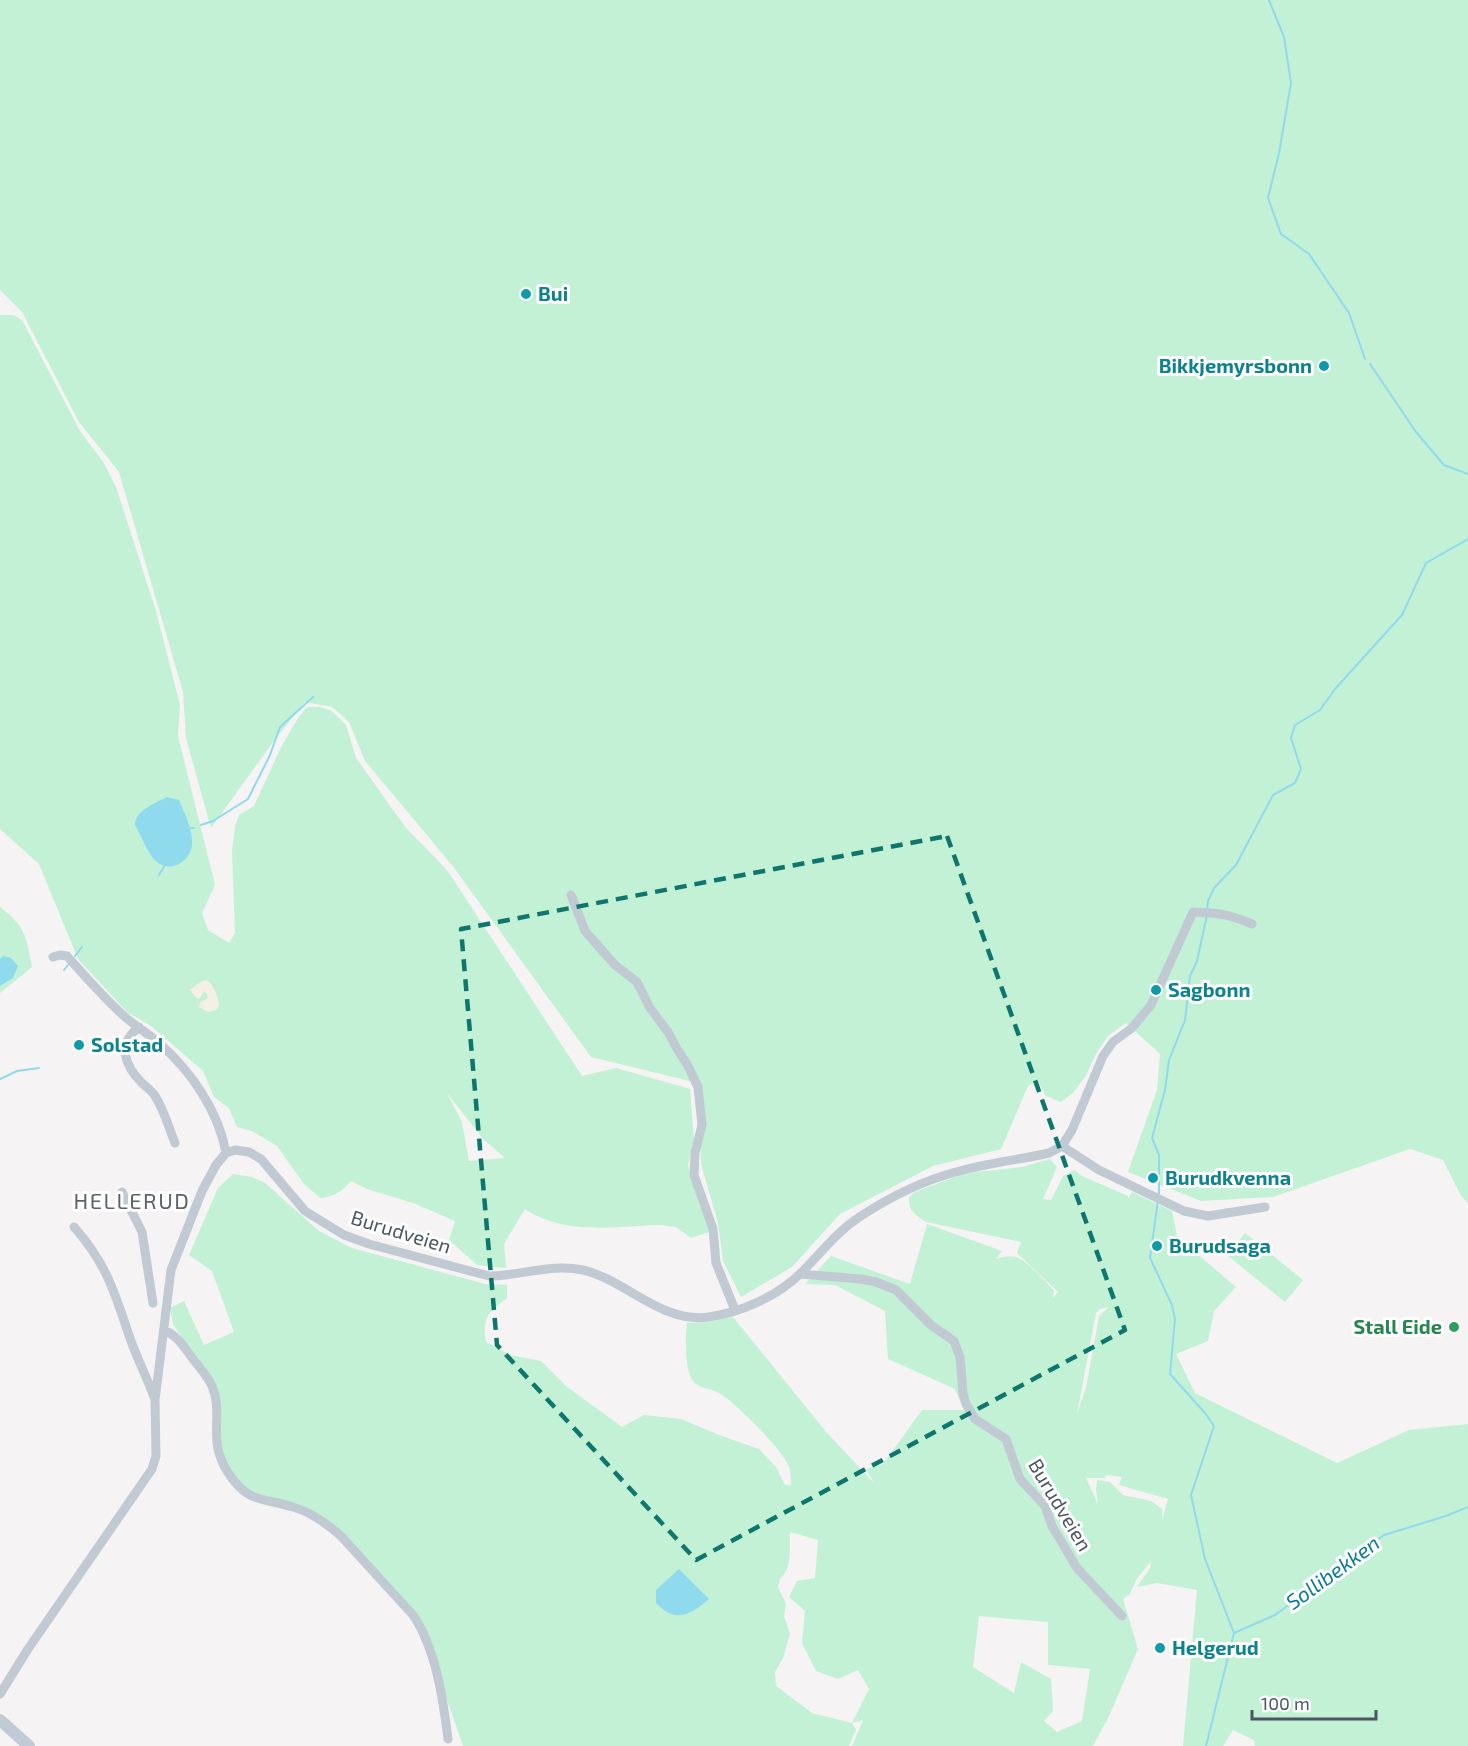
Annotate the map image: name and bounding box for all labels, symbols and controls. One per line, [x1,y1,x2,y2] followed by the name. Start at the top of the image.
[538,281,568,305] place label: Bui
[519,287,533,301] marker: Bui
[1159,353,1312,378] place label: Bikkjemyrsbonn
[1317,359,1331,373] marker: Bikkjemyrsbonn
[1168,977,1250,1001] place label: Sagbonn
[1149,983,1163,997] marker: Sagbonn
[91,1032,163,1056] place label: Solstad
[72,1038,86,1052] marker: Solstad
[1165,1165,1291,1189] place label: Burudkvenna
[1146,1171,1160,1185] marker: Burudkvenna
[74,1187,190,1213] district label: HELLERUD
[348,1204,454,1258] street label: Burudveien
[1169,1233,1271,1257] place label: Burudsaga
[1150,1239,1164,1253] marker: Burudsaga
[1353,1314,1442,1338] place label: Stall Eide
[1447,1320,1461,1334] marker: Stall Eide
[1024,1454,1098,1555] street label: Burudveien
[1280,1529,1384,1614] water label: Sollibekken
[1172,1635,1259,1659] place label: Helgerud
[1153,1641,1167,1655] marker: Helgerud
[1252,1683,1376,1721] scale bar
[1261,1692,1310,1714] text: 100 m

